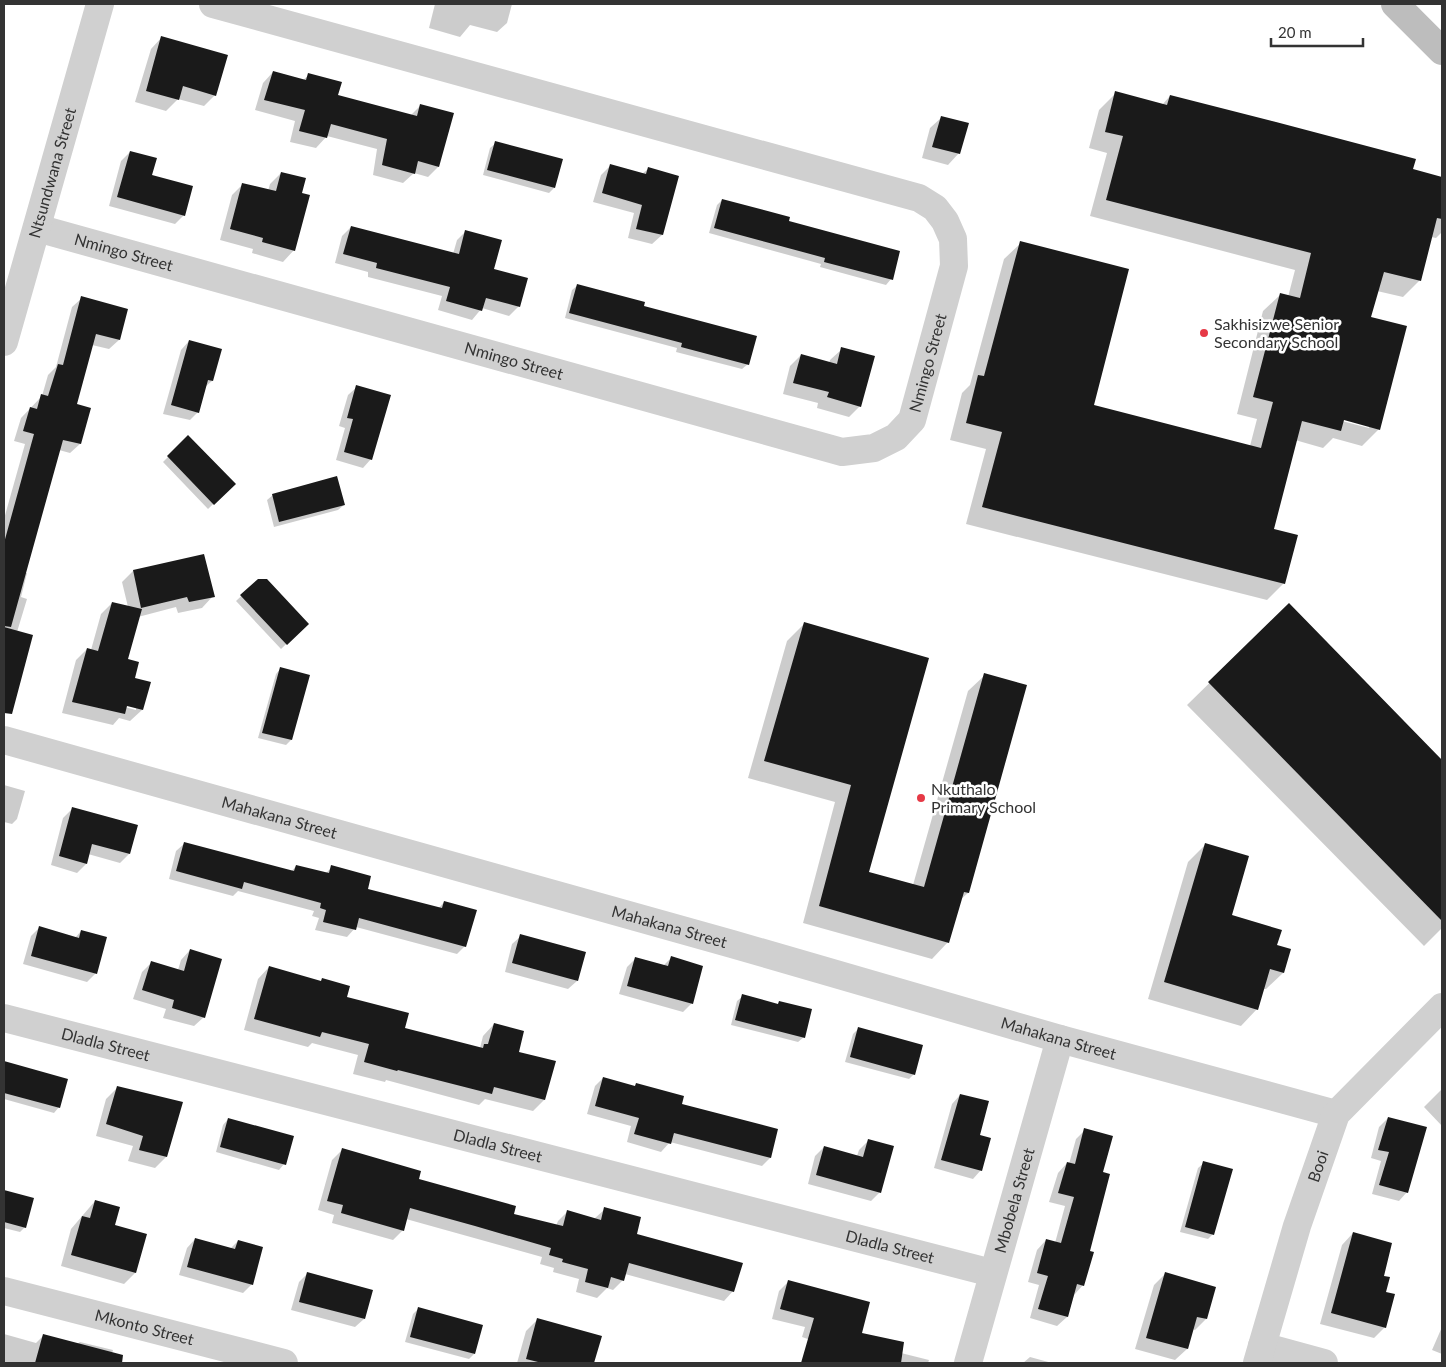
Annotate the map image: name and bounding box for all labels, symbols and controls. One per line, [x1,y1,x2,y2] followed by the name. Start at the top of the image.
[1271,15,1364,47] scale bar
[1278,23,1312,41] text: 20 m
[24,105,79,240] street label: Ntsundwana Street
[72,229,176,274] street label: Nmingo Street
[905,311,950,414] street label: Nmingo Street
[1214,314,1339,351] place label: Sakhisizwe Senior Secondary School
[1198,327,1210,339] marker: Sakhisizwe Senior Secondary School
[463,337,566,383] street label: Nmingo Street
[931,779,1036,816] place label: Nkuthalo Primary School
[220,792,340,842] street label: Mahakana Street
[915,792,927,804] marker: Nkuthalo Primary School
[610,901,729,951] street label: Mahakana Street
[999,1012,1119,1063] street label: Mahakana Street
[59,1023,152,1064] street label: Dladla Street
[452,1124,545,1166] street label: Dladla Street
[990,1145,1038,1255] street label: Mbobela Street
[1303,1148,1332,1184] street label: Booi
[844,1226,937,1267] street label: Dladla Street
[93,1305,196,1349] street label: Mkonto Street

